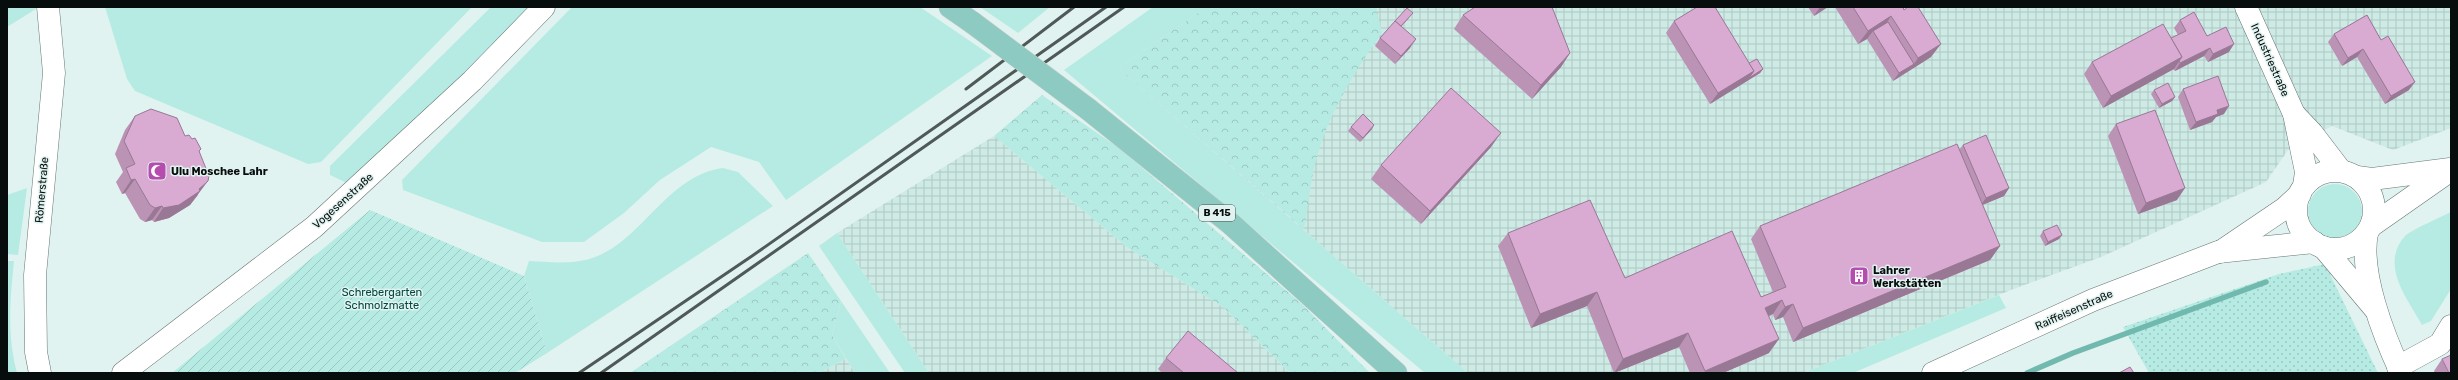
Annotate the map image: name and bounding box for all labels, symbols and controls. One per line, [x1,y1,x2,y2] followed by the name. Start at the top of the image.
[2248,22,2292,98] street label: Industriestraße
[33,156,51,224] street label: Römerstraße
[146,160,168,182] mosque icon: Ulu Moschee Lahr
[171,165,268,178] place label: Ulu Moschee Lahr
[310,170,376,232] street label: Vogesenstraße
[1199,205,1235,221] road number: B 415
[1873,264,1941,290] place label: Lahrer Werkstätten
[1848,265,1870,287] building icon: Lahrer Werkstätten
[342,286,422,312] park label: Schrebergarten Schmolzmatte
[2033,287,2115,333] street label: Raiffeisenstraße

